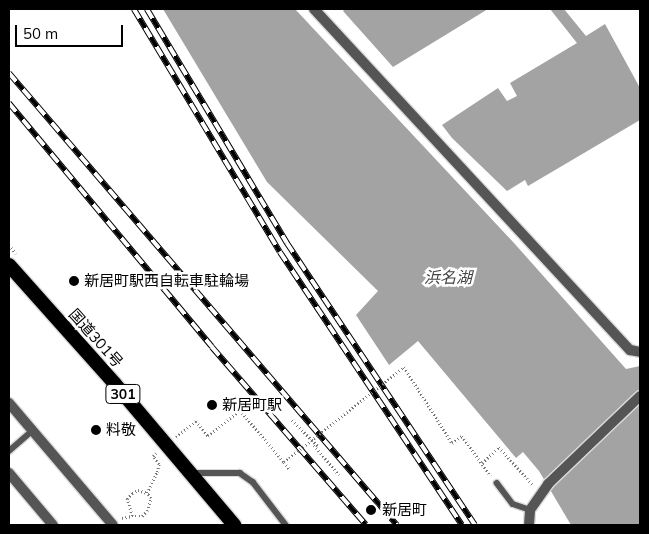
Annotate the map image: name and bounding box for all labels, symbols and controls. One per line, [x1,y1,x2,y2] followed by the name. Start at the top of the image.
[18,15,125,47] scale bar
[23,24,58,43] text: 50 m
[424,267,472,287] water label: 浜名湖
[84,272,249,290] place label: 新居町駅西自転車駐輪場
[68,275,80,287] marker: 新居町駅西自転車駐輪場
[65,305,127,371] street label: 国道301号
[104,382,142,406] road number: 301
[222,396,282,414] place label: 新居町駅
[206,399,218,411] marker: 新居町駅
[106,421,136,439] place label: 料敬
[90,424,102,436] marker: 料敬
[382,501,427,519] place label: 新居町
[364,503,378,517] marker: 新居町

